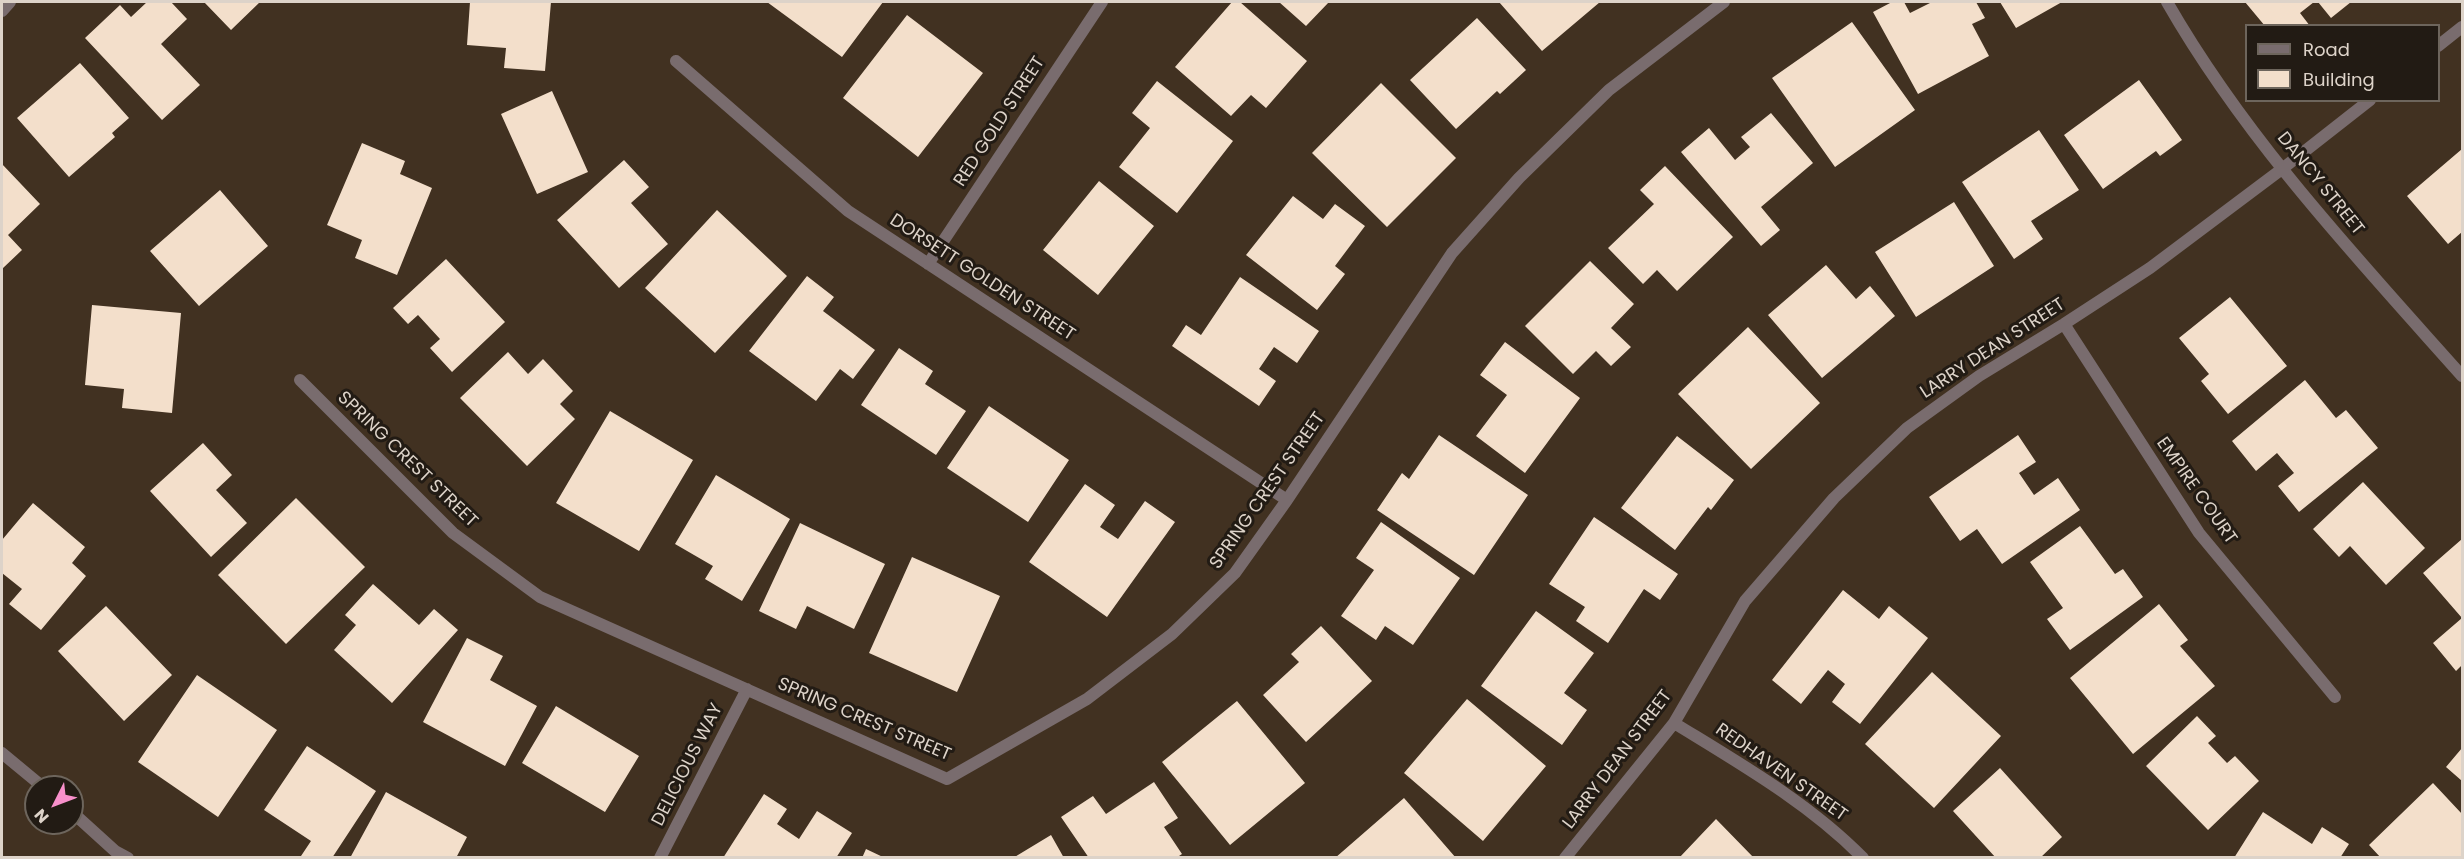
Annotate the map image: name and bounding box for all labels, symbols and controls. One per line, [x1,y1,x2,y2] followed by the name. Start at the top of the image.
[2245,24,2440,102] legend
[2303,37,2350,62] text: Road
[950,53,1050,191] street label: RED GOLD STREET
[2303,67,2375,92] text: Building
[2272,128,2368,240] street label: DANCY STREET
[885,210,1079,346] street label: DORSETT GOLDEN STREET
[1917,294,2069,404] street label: LARRY DEAN STREET
[332,387,482,533] street label: SPRING CREST STREET
[1206,408,1330,574] street label: SPRING CREST STREET
[2151,433,2241,549] street label: EMPIRE COURT
[774,674,954,766] street label: SPRING CREST STREET
[1559,686,1677,834] street label: LARRY DEAN STREET
[648,700,728,830] street label: DELICIOUS WAY
[1711,719,1851,827] street label: REDHAVEN STREET
[24,775,84,835] north arrow
[29,804,54,828] text: N

